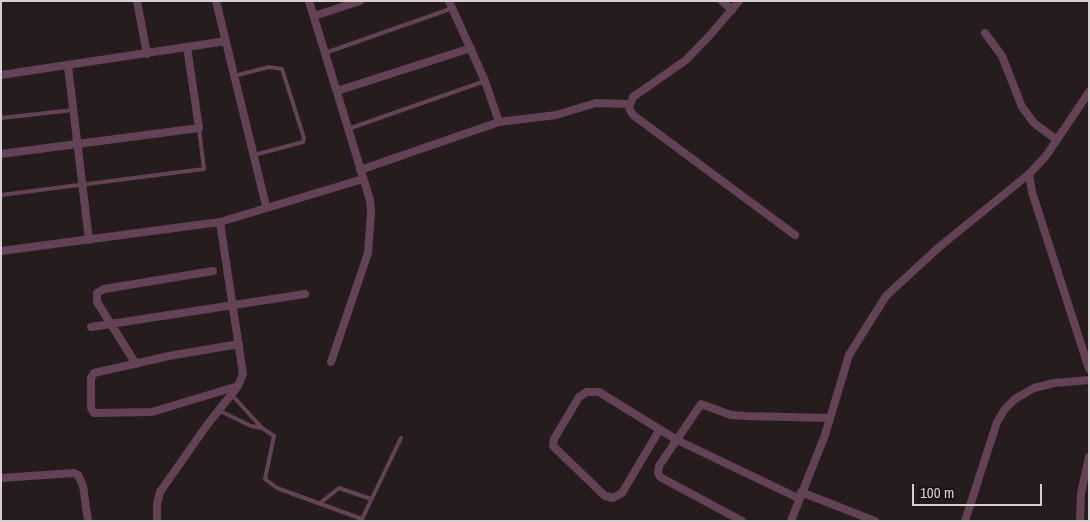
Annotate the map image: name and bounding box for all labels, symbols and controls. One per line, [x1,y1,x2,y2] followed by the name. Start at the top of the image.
[915,474,1045,506] scale bar
[920,482,954,503] text: 100 m

